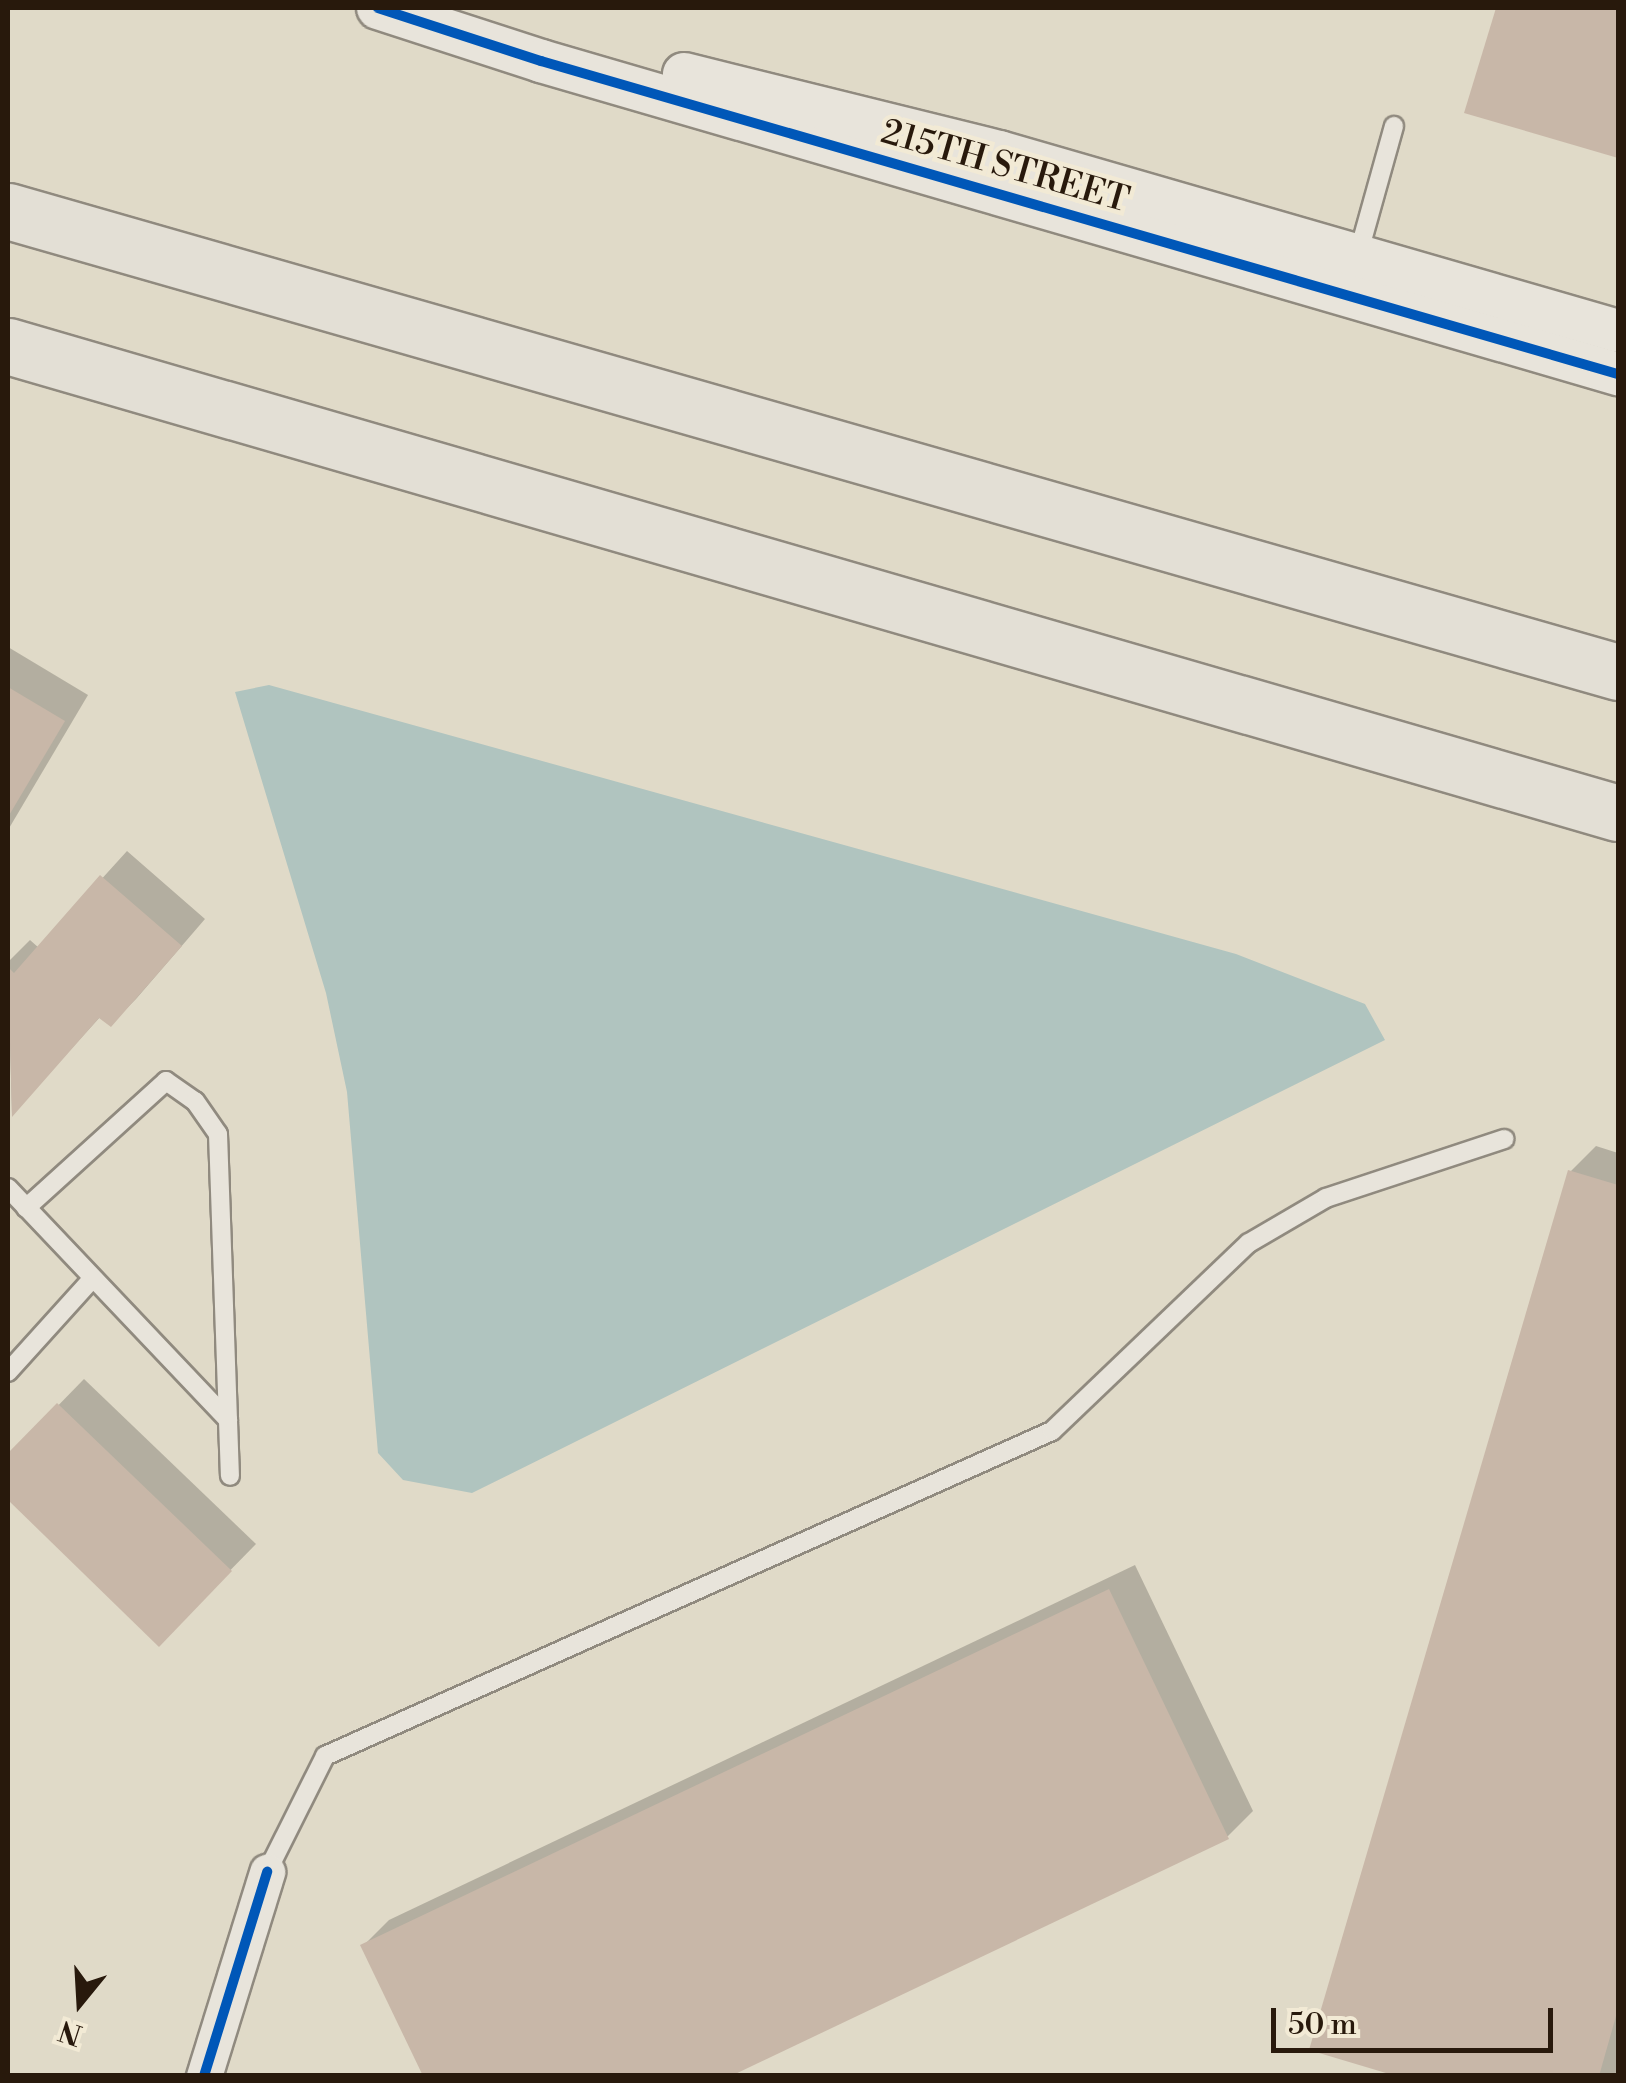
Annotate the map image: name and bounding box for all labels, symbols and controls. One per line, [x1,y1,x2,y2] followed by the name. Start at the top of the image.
[876,112,1134,222] street label: 215TH STREET
[30,1953,130,2053] north arrow
[1276,1988,1558,2050] scale bar
[1288,2006,1357,2044] text: 50 m
[55,2012,87,2052] text: N

